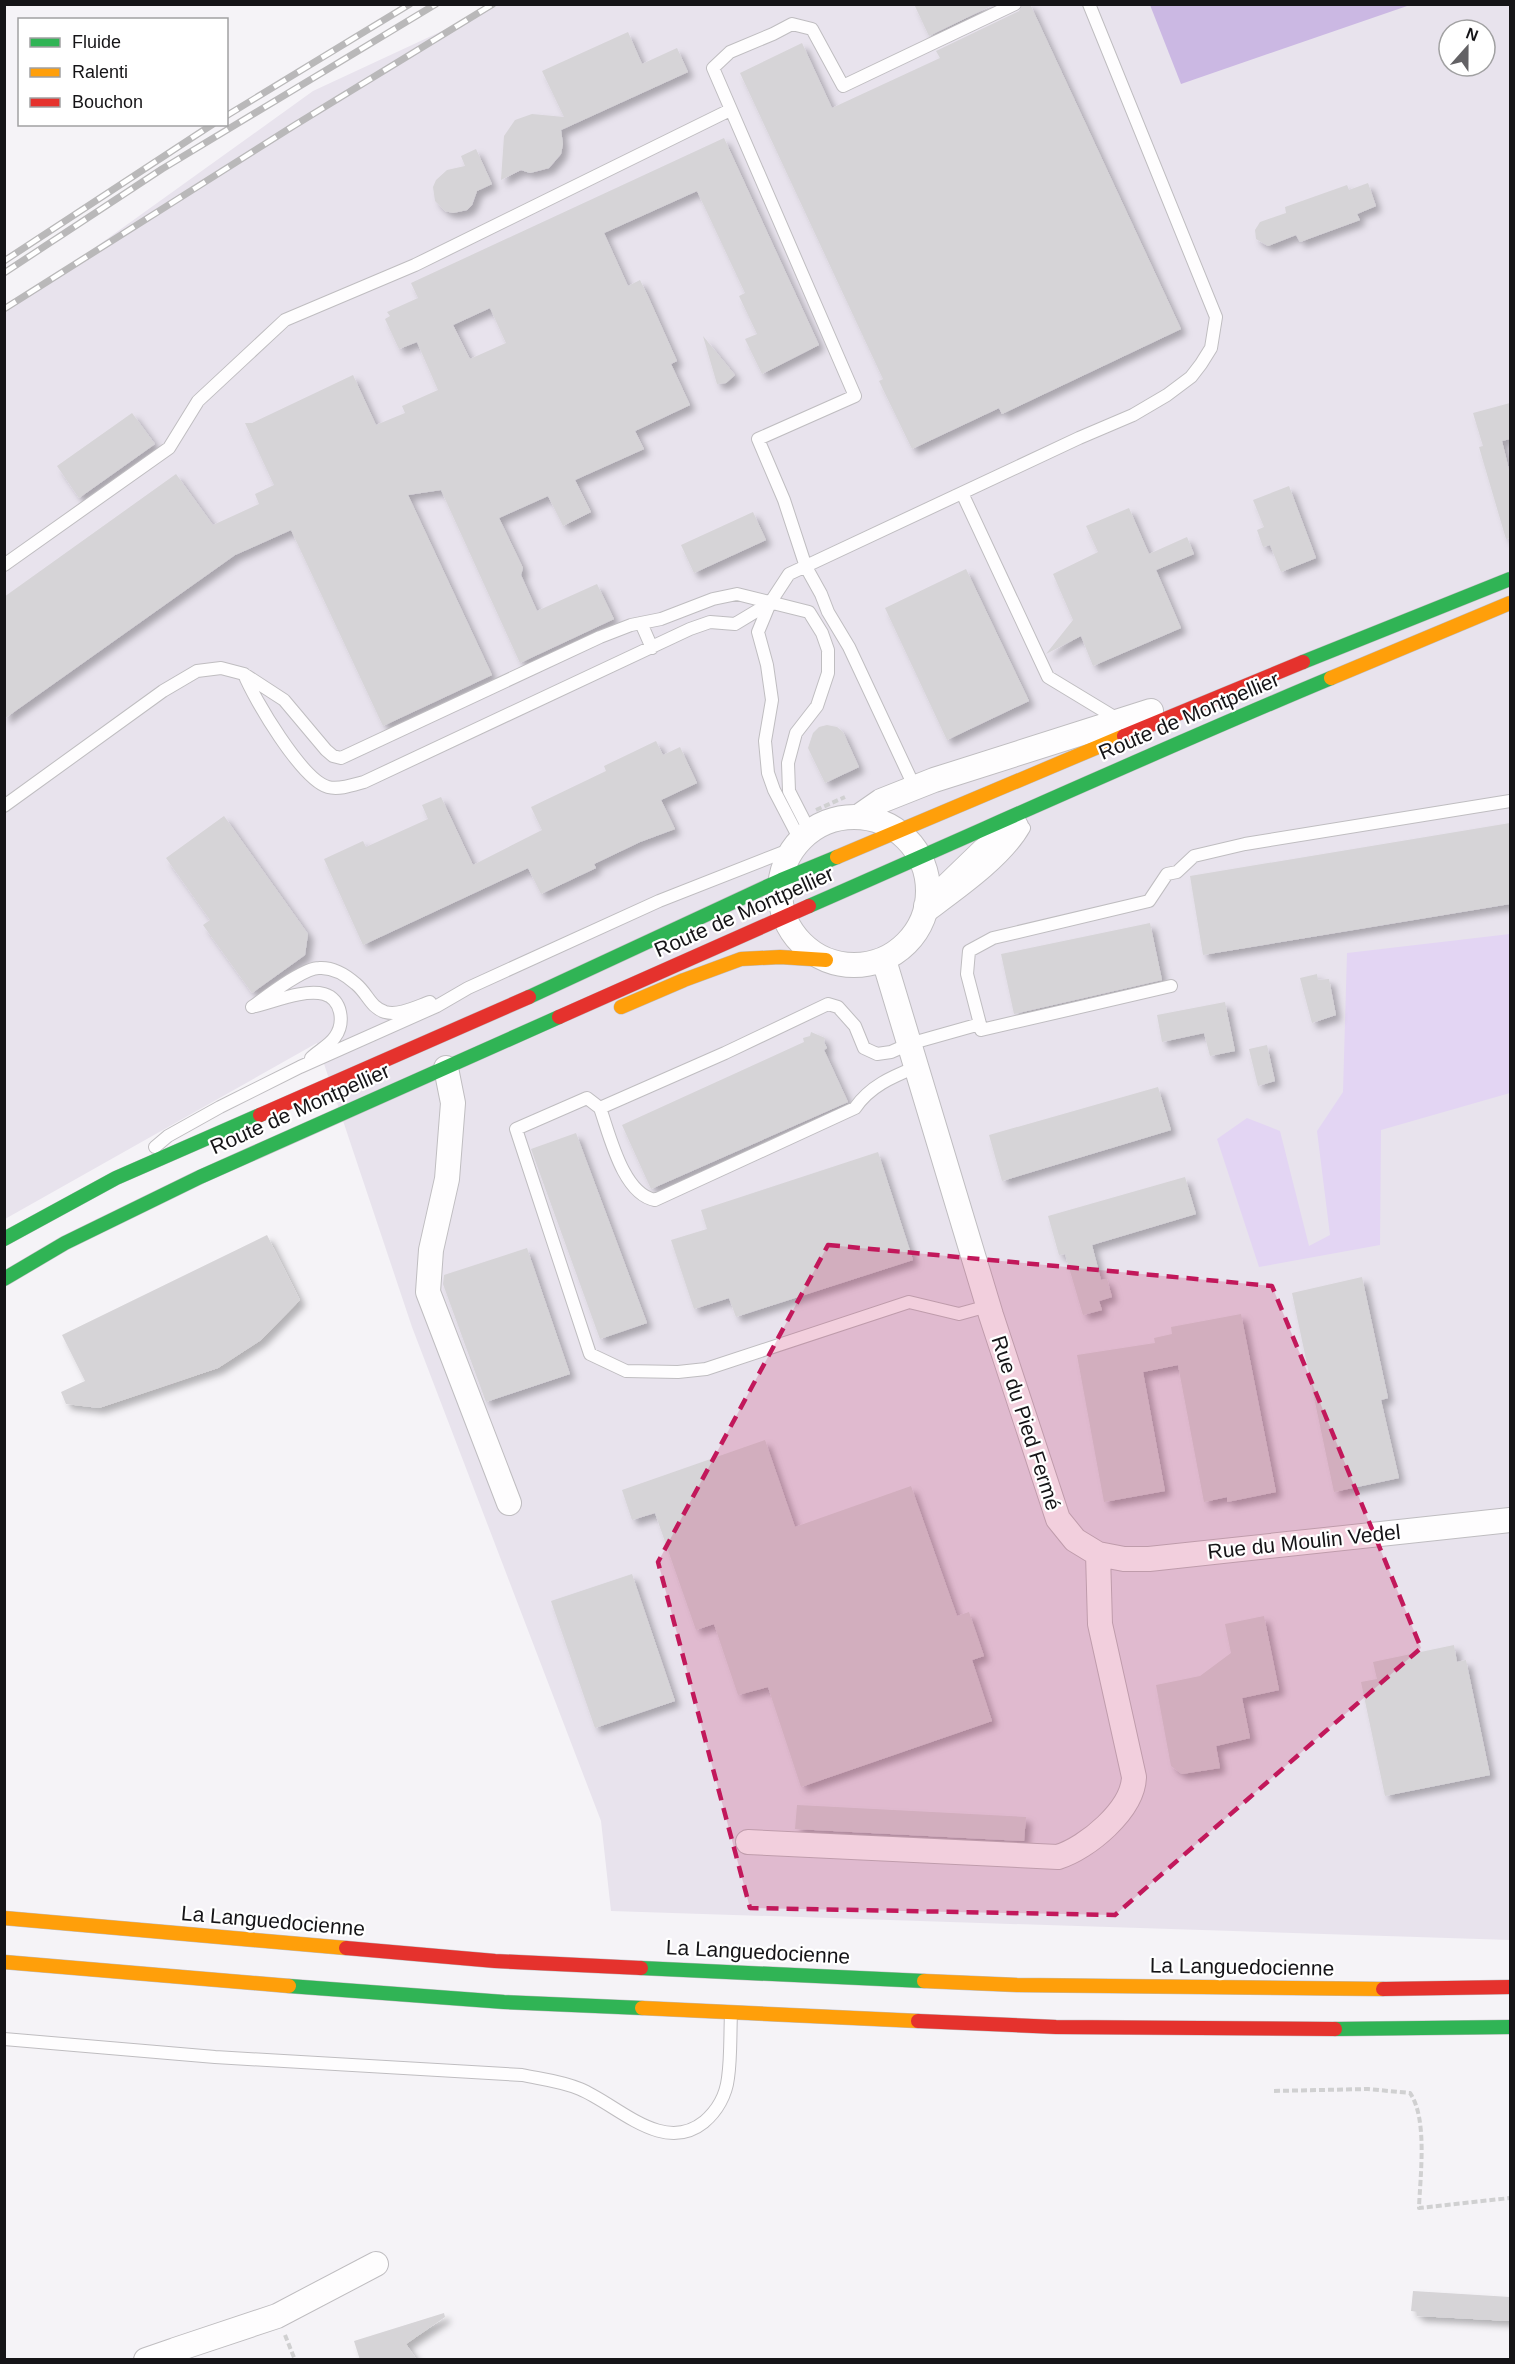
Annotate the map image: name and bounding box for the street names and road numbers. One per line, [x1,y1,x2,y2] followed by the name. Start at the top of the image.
[1095,667,1282,764] street label: Route de Montpellier
[651,862,837,961] street label: Route de Montpellier
[207,1059,393,1158] street label: Route de Montpellier
[987,1333,1066,1513] street label: Rue du Pied Fermé
[1206,1520,1402,1563] street label: Rue du Moulin Vedel
[180,1901,366,1940] street label: La Languedocienne
[665,1935,851,1968] street label: La Languedocienne
[1150,1953,1334,1980] street label: La Languedocienne

